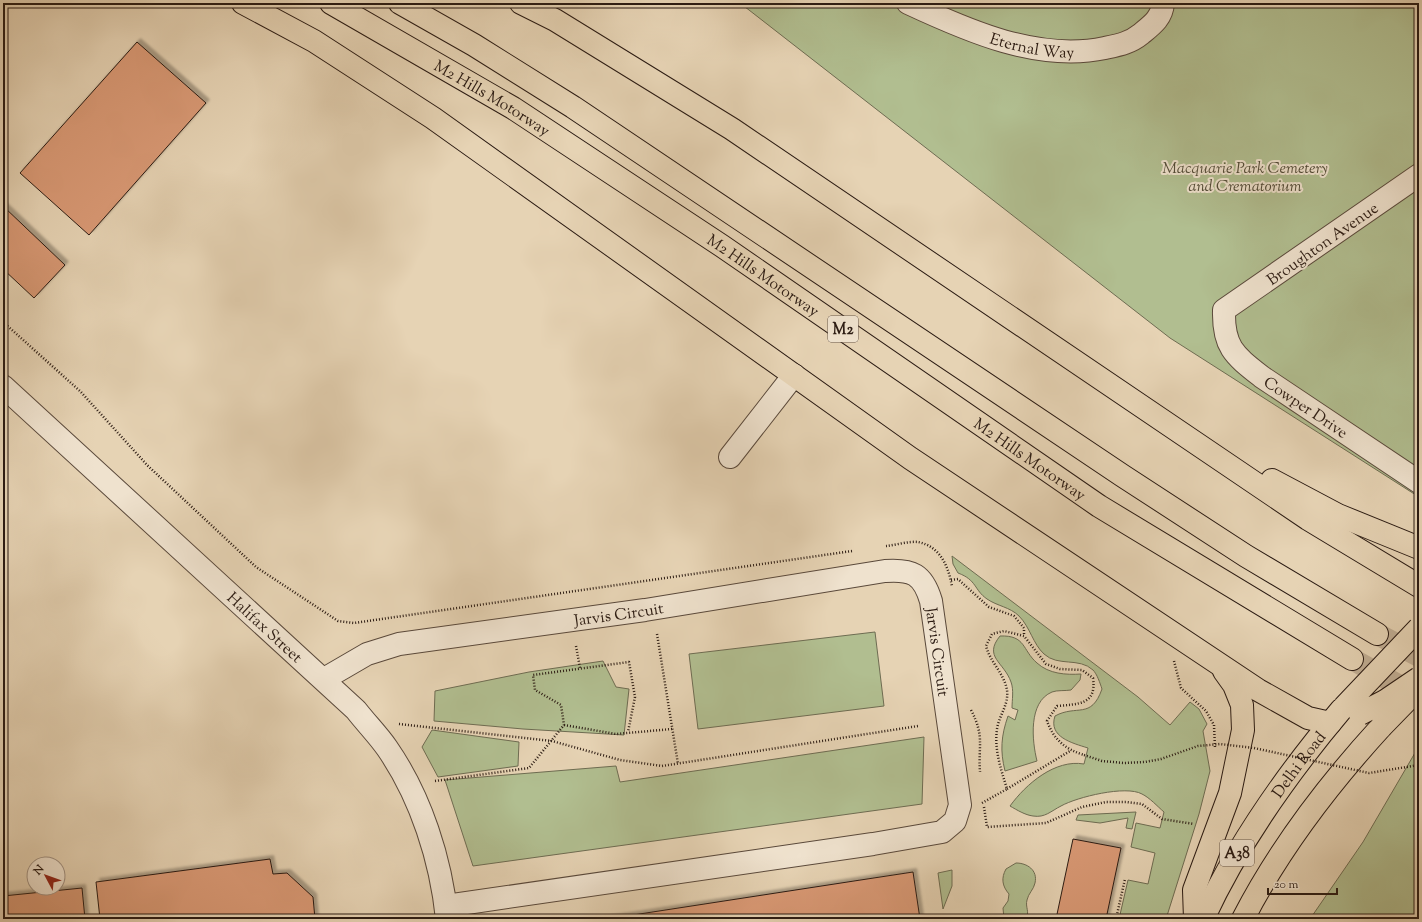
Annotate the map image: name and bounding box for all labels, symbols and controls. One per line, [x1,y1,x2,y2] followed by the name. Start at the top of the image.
[986,29,1074,65] street label: Eternal Way
[429,56,554,143] street label: M2 Hills Motorway
[1162,158,1328,199] park label: Macquarie Park Cemetery and Crematorium
[1263,198,1384,292] street label: Broughton Avenue
[701,230,823,324] street label: M2 Hills Motorway
[828,316,858,342] road number: M2
[1258,372,1352,445] street label: Cowper Drive
[968,414,1090,508] street label: M2 Hills Motorway
[221,588,307,670] street label: Halifax Street
[572,598,666,634] street label: Jarvis Circuit
[918,605,954,699] street label: Jarvis Circuit
[1267,728,1333,804] street label: Delhi Road
[1220,840,1254,866] road number: A38
[26,856,66,896] north arrow
[30,861,48,879] text: N
[1268,870,1337,896] scale bar
[1274,876,1299,894] text: 20 m

